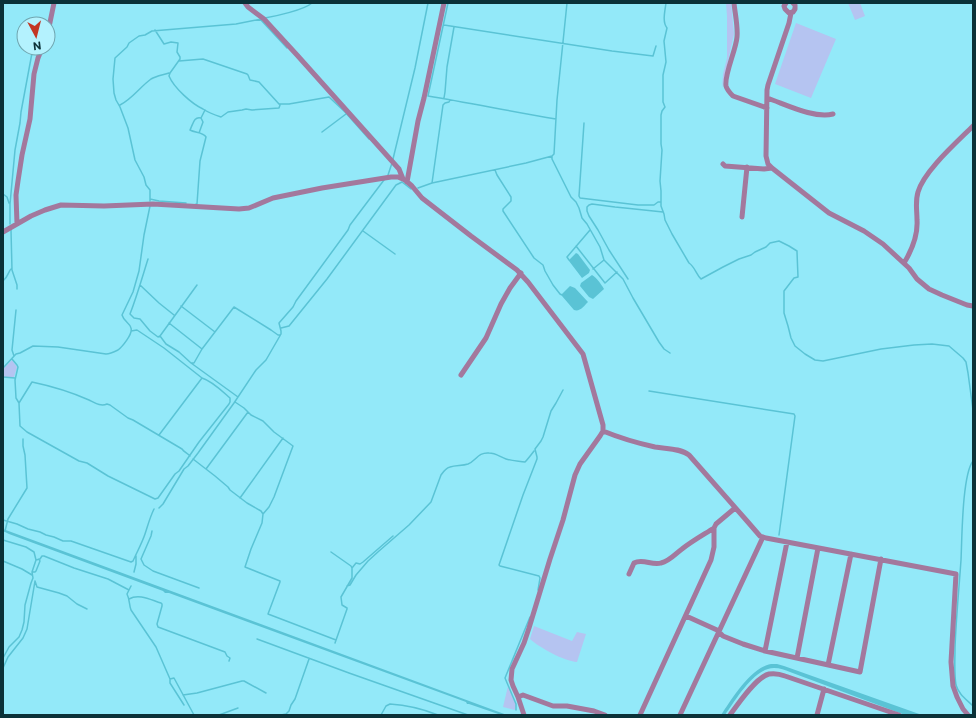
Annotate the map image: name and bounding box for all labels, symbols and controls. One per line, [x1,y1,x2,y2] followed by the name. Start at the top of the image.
[16,16,56,56] north arrow
[32,39,42,53] text: N

